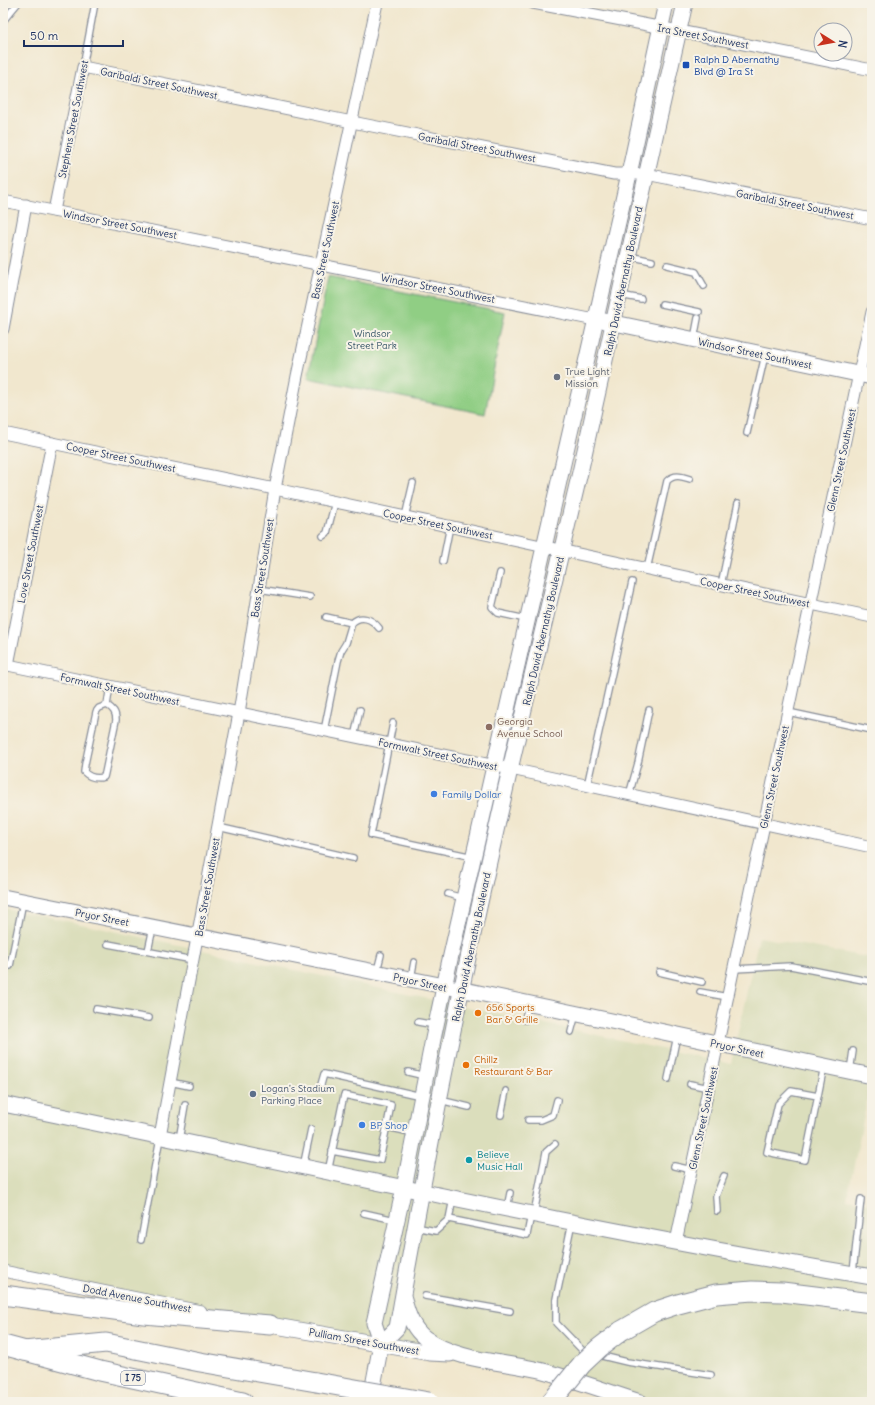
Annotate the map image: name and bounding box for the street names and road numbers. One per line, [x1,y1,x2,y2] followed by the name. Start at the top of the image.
[656,21,750,52] street label: Ira Street Southwest
[56,58,91,179] street label: Stephens Street Southwest
[99,65,219,102] street label: Garibaldi Street Southwest
[417,130,537,165] street label: Garibaldi Street Southwest
[735,187,855,222] street label: Garibaldi Street Southwest
[309,199,342,300] street label: Bass Street Southwest
[601,205,646,357] street label: Ralph David Abernathy Boulevard
[62,207,179,242] street label: Windsor Street Southwest
[380,271,497,306] street label: Windsor Street Southwest
[697,335,814,372] street label: Windsor Street Southwest
[824,407,859,513] street label: Glenn Street Southwest
[65,440,177,476] street label: Cooper Street Southwest
[15,503,47,604] street label: Love Street Southwest
[382,507,494,543] street label: Cooper Street Southwest
[248,517,277,619] street label: Bass Street Southwest
[520,555,567,707] street label: Ralph David Abernathy Boulevard
[699,575,811,611] street label: Cooper Street Southwest
[59,670,181,709] street label: Formwalt Street Southwest
[757,724,792,830] street label: Glenn Street Southwest
[377,735,499,774] street label: Formwalt Street Southwest
[192,836,223,937] street label: Bass Street Southwest
[449,871,494,1023] street label: Ralph David Abernathy Boulevard
[74,906,131,929] street label: Pryor Street
[392,970,449,995] street label: Pryor Street
[709,1036,766,1061] street label: Pryor Street
[686,1065,721,1171] street label: Glenn Street Southwest
[82,1282,193,1315] street label: Dodd Avenue Southwest
[308,1325,421,1358] street label: Pulliam Street Southwest
[121,1371,145,1385] road number: I 75

